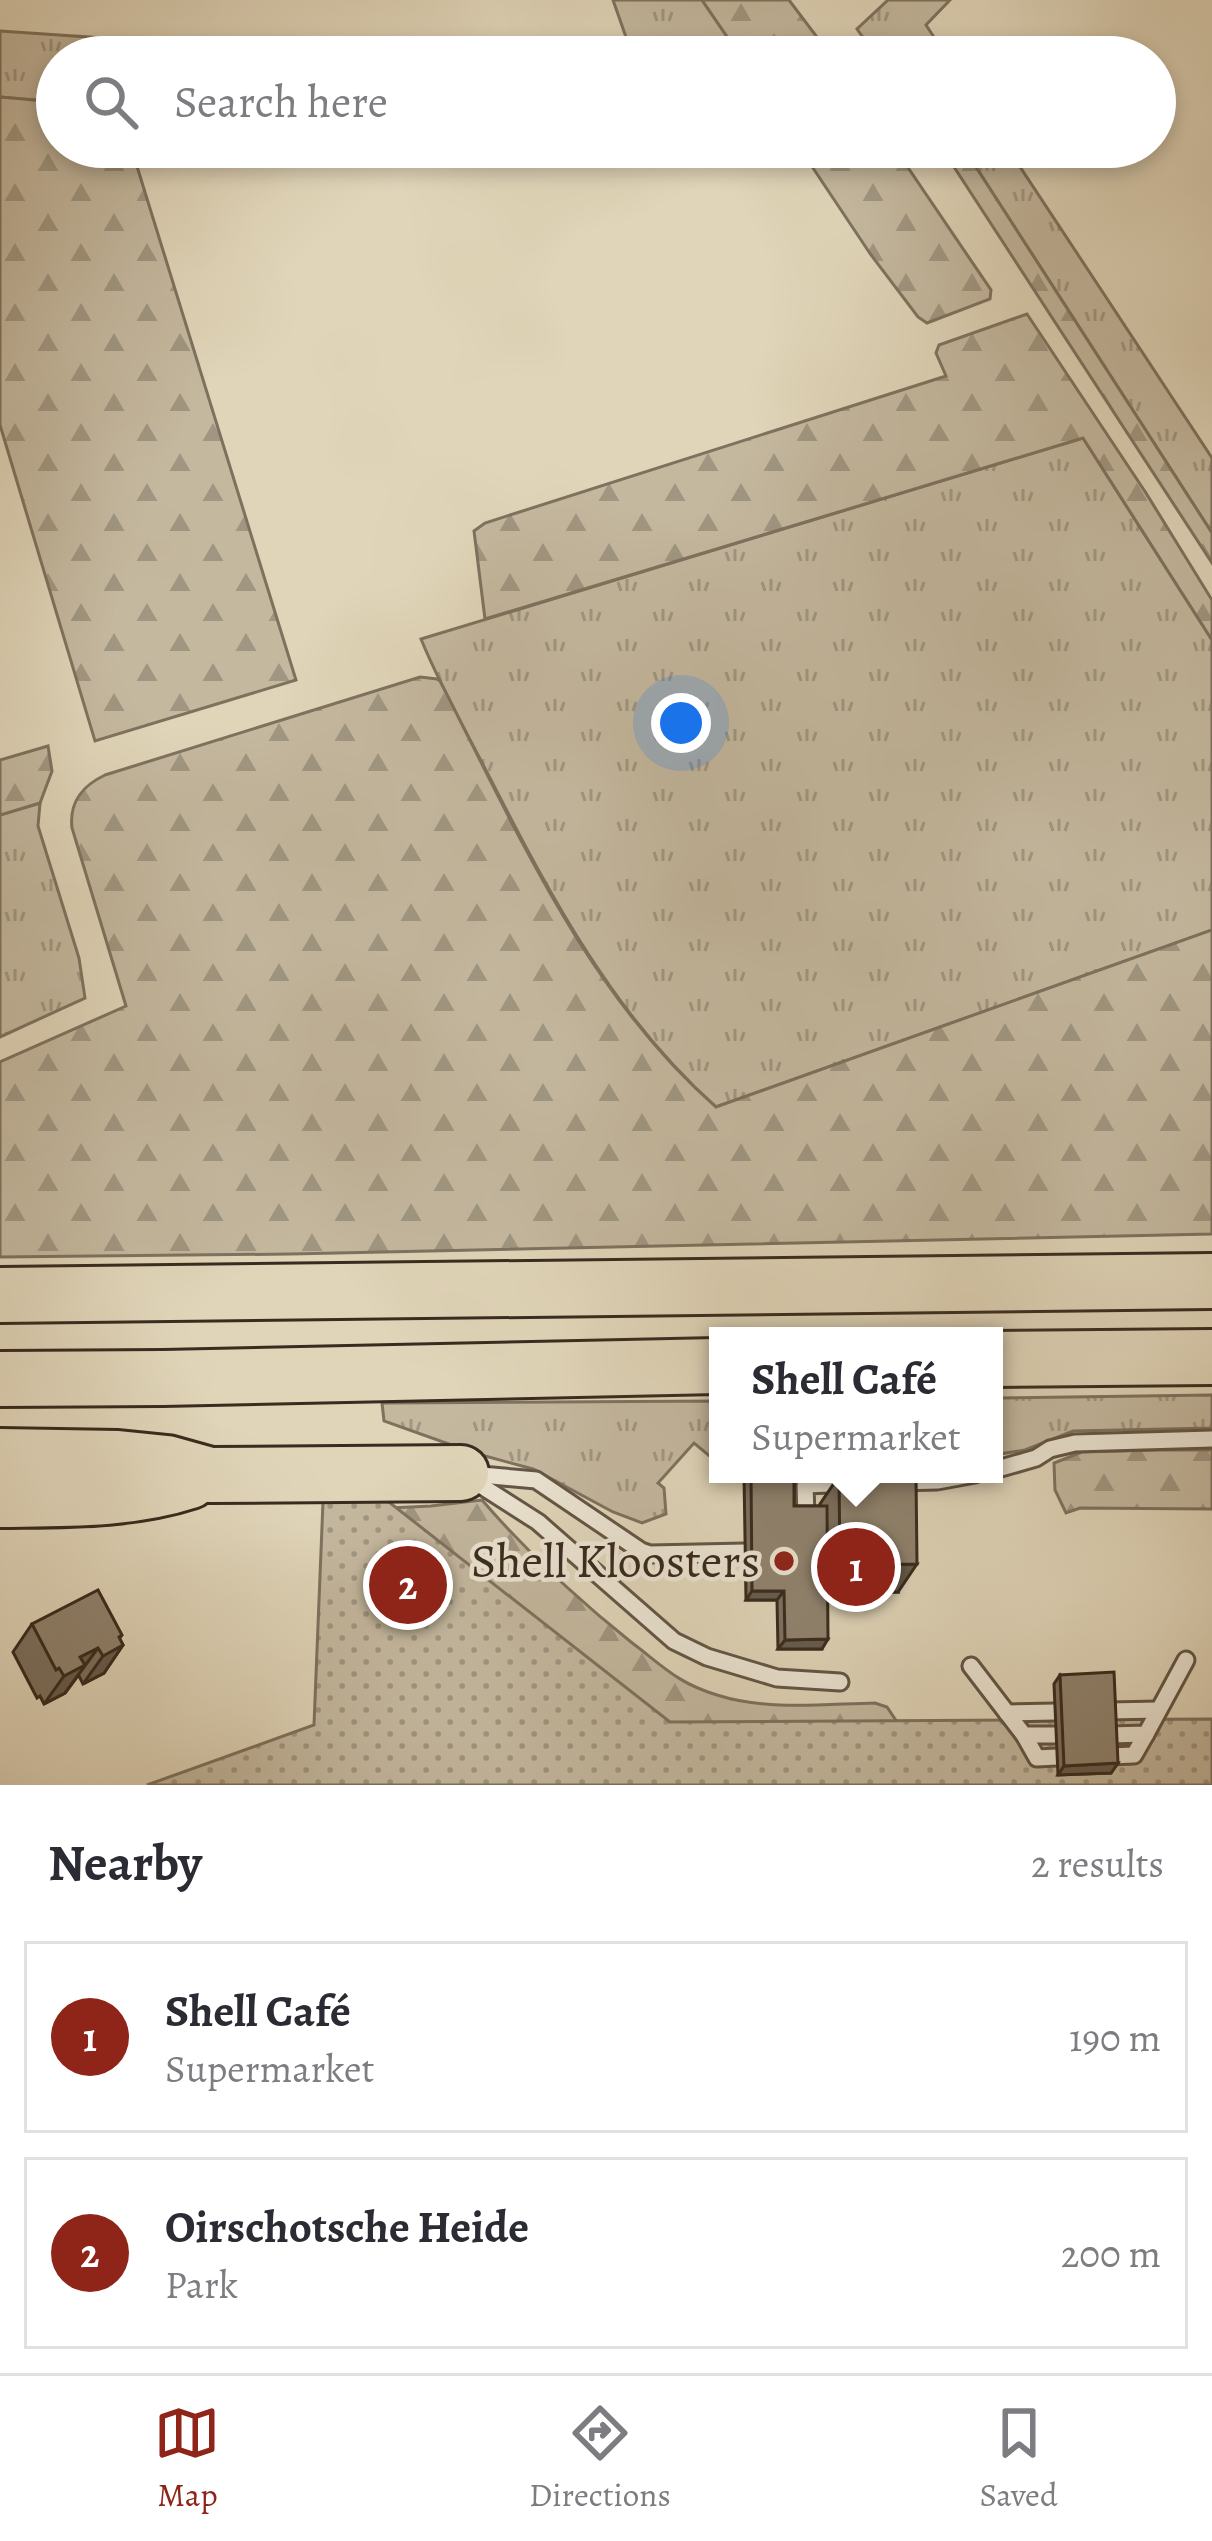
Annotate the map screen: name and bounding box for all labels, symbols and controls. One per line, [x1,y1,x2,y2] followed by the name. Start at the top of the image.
[36,36,1176,168] search box
[78,69,144,135] icon: search
[174,71,388,133] text: Search here
[651,693,711,753] your location
[709,1327,1003,1483] popup
[751,1348,937,1410] text: Shell Café
[751,1410,961,1463] text: Supermarket
[817,1522,895,1612] pin: 1
[471,1528,760,1594] place label: Shell Kloosters
[369,1540,447,1630] pin: 2
[771,1548,797,1574] marker: Shell Kloosters
[48,1828,202,1898] text: Nearby
[1031,1837,1164,1890] text: 2 results
[165,1980,351,2042] text: Shell Café
[83,2011,97,2064] text: 1
[1069,2011,1161,2064] text: 190 m
[165,2042,374,2095] text: Supermarket
[165,2196,529,2258] text: Oirschotsche Heide
[81,2227,99,2280] text: 2
[1061,2227,1161,2280] text: 200 m
[165,2258,238,2311] text: Park
[154,2400,220,2517] tab: Map
[529,2400,671,2517] tab: Directions
[979,2400,1058,2517] tab: Saved

